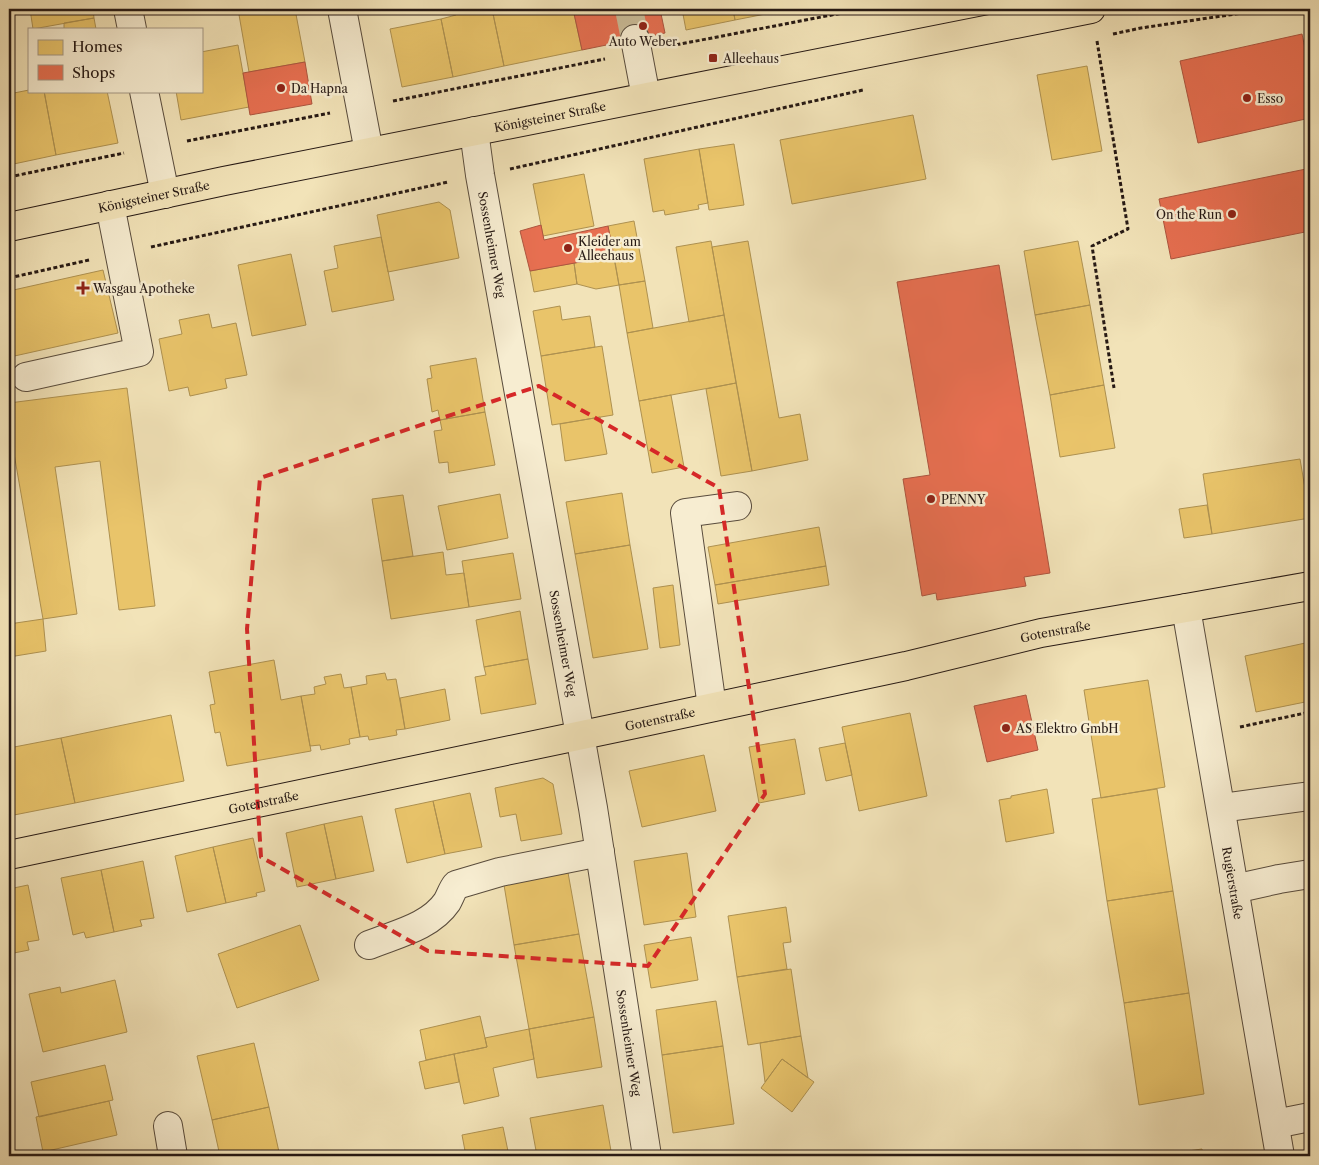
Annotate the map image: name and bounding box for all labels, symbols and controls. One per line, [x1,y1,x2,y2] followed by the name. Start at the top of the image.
[637,20,649,32] marker: Auto Weber
[28,28,202,92] legend
[608,34,677,49] place label: Auto Weber
[72,37,123,56] text: Homes
[722,51,779,66] place label: Alleehaus
[707,52,719,64] marker: Alleehaus
[72,63,115,82] text: Shops
[291,81,349,96] place label: Da Hapna
[275,82,287,94] marker: Da Hapna
[1257,91,1283,106] place label: Esso
[1241,92,1253,104] marker: Esso
[493,98,607,135] street label: Königsteiner Straße
[97,177,211,215] street label: Königsteiner Straße
[476,190,509,300] street label: Sossenheimer Weg
[1156,207,1222,222] place label: On the Run
[1226,208,1238,220] marker: On the Run
[577,234,641,263] place label: Kleider am Alleehaus
[562,242,574,254] marker: Kleider am Alleehaus
[92,281,195,296] place label: Wasgau Apotheke
[77,282,89,294] marker: Wasgau Apotheke
[941,492,986,507] place label: PENNY
[925,493,937,505] marker: PENNY
[547,589,581,698] street label: Sossenheimer Weg
[1018,617,1092,645] street label: Gotenstraße
[623,704,697,733] street label: Gotenstraße
[1015,721,1119,736] place label: AS Elektro GmbH
[1000,722,1012,734] marker: AS Elektro GmbH
[227,787,300,816] street label: Gotenstraße
[1220,845,1247,921] street label: Rugierstraße
[614,988,645,1098] street label: Sossenheimer Weg

